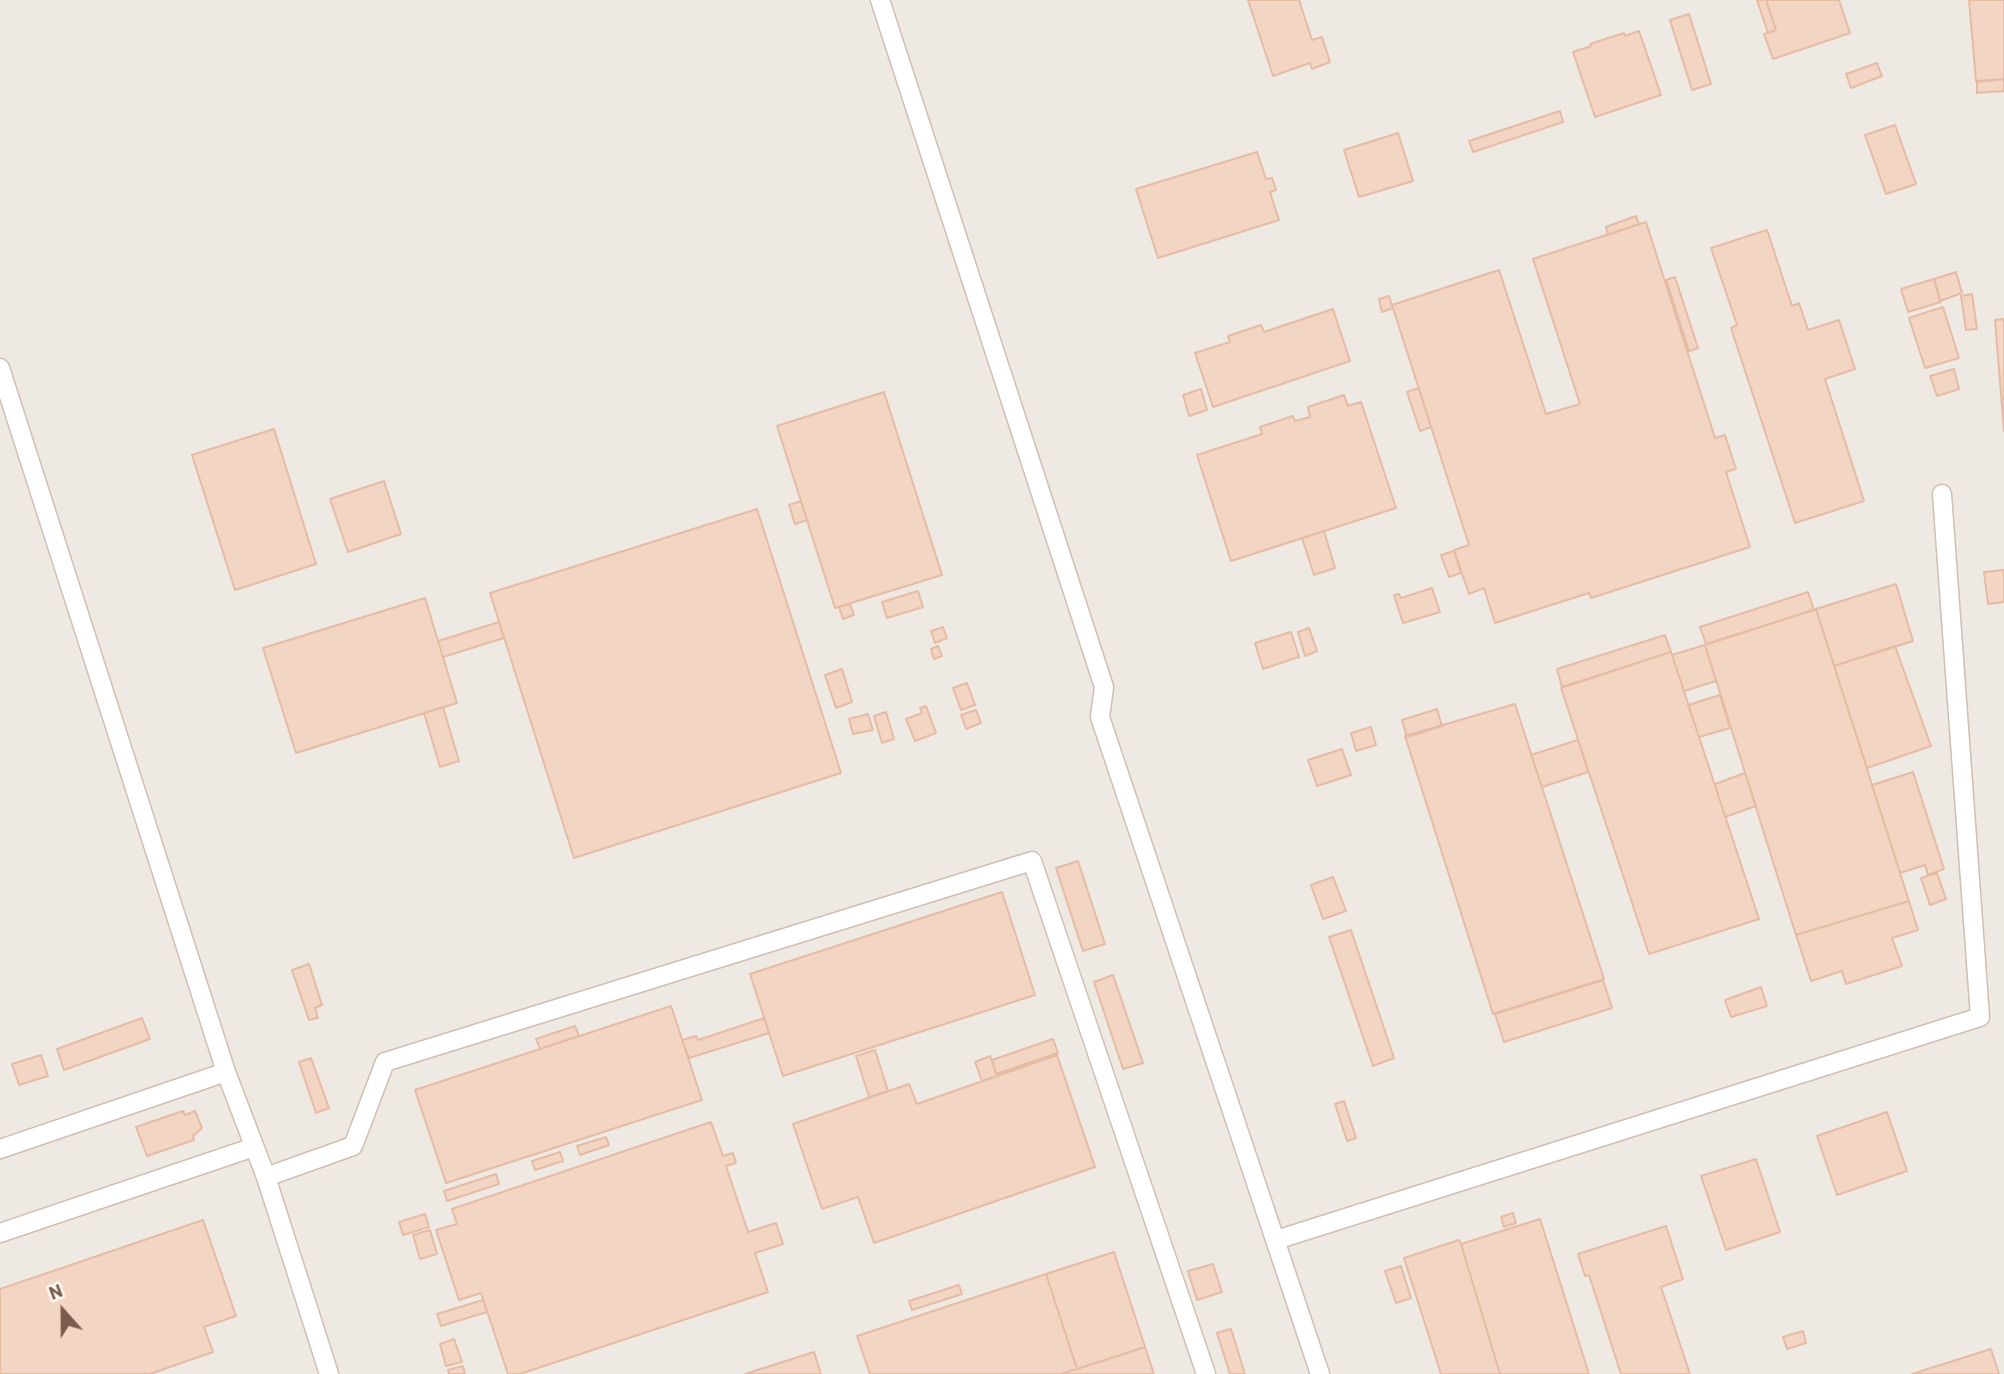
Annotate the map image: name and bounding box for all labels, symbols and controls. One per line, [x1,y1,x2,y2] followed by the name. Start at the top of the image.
[28,1276,98,1346] north arrow
[45,1278,65,1304] text: N

